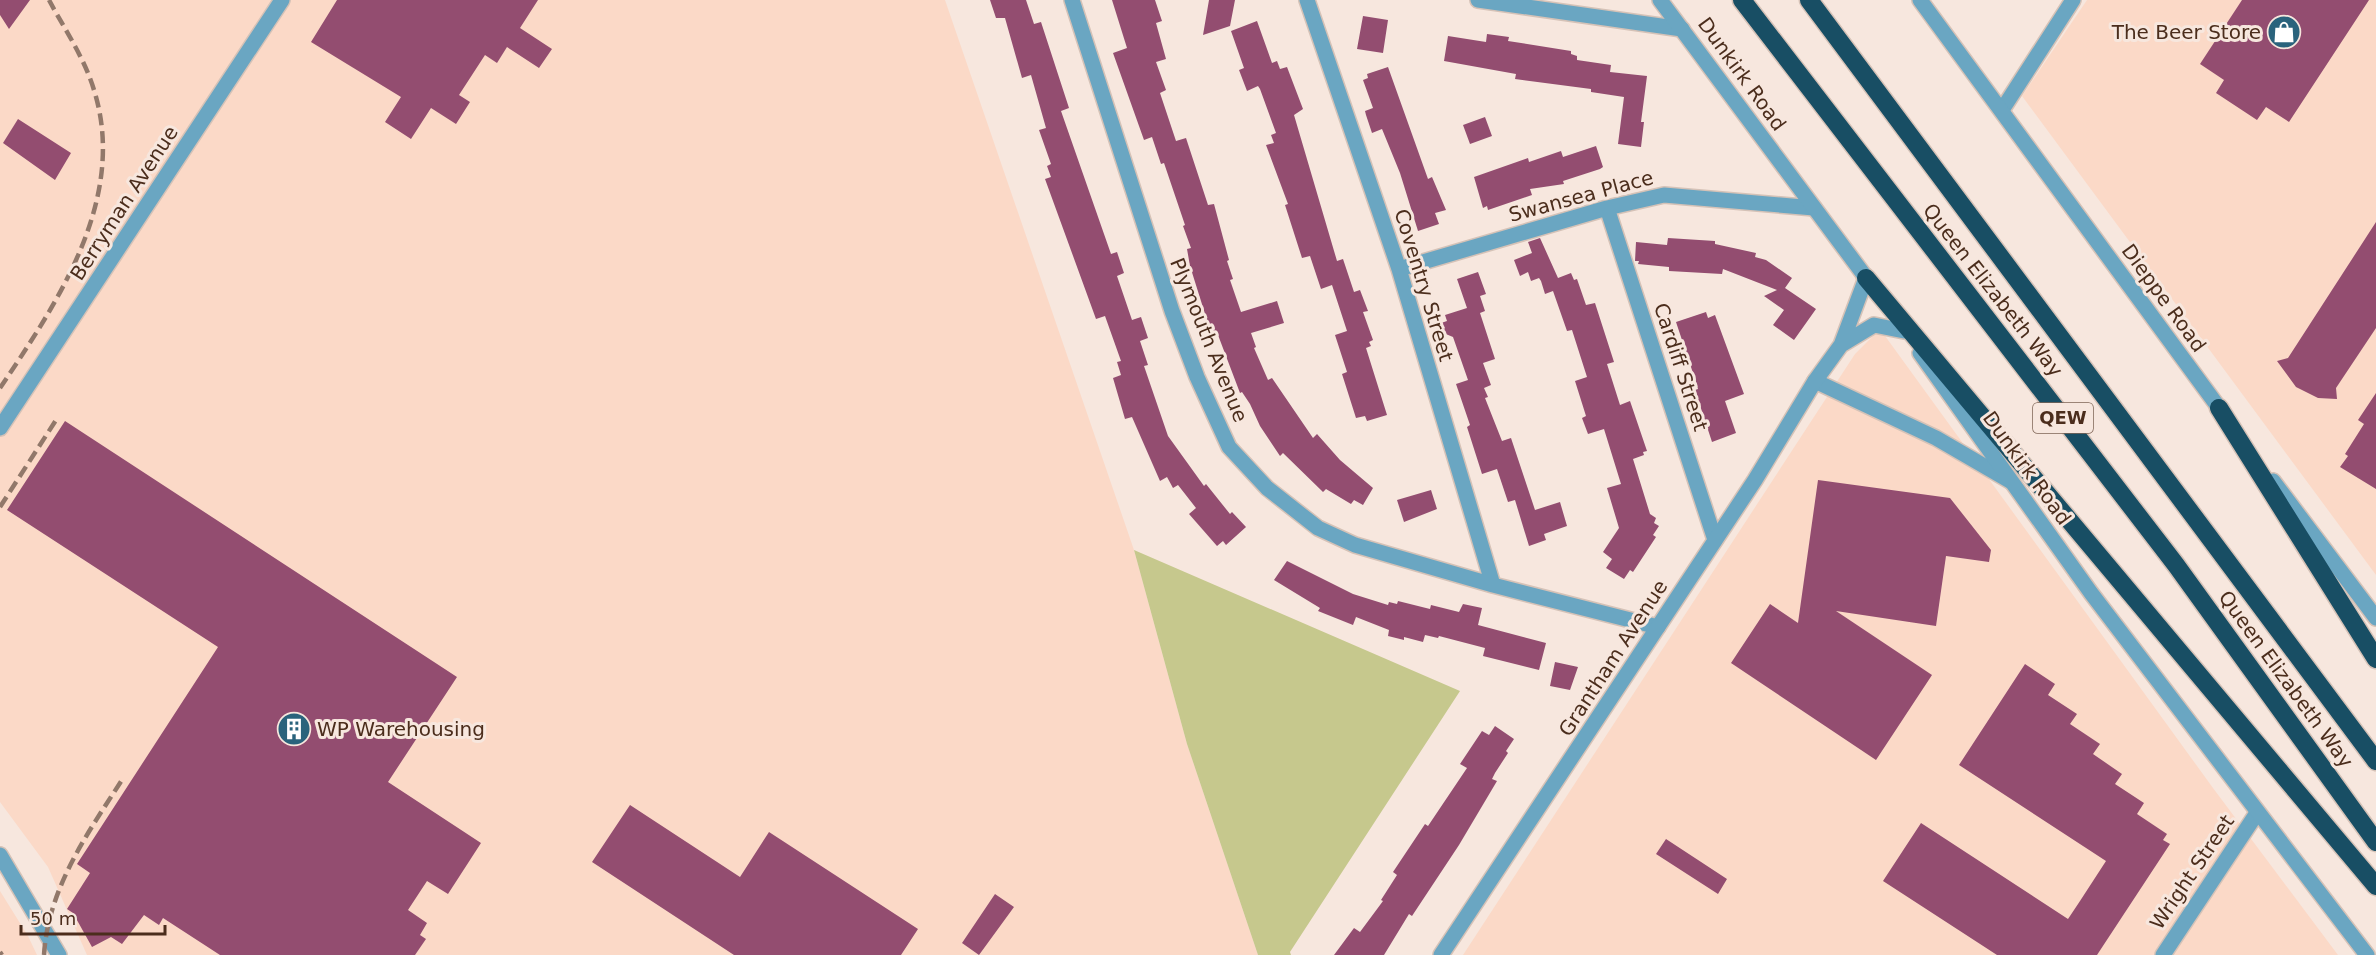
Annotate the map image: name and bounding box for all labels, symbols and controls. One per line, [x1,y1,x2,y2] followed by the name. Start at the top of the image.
[1693,13,1791,135] street label: Dunkirk Road
[2266,14,2302,50] shop icon: The Beer Store
[2111,20,2261,44] place label: The Beer Store
[65,121,183,285] street label: Berryman Avenue
[1506,165,1656,227] street label: Swansea Place
[1918,199,2068,381] street label: Queen Elizabeth Way
[1389,206,1459,364] street label: Coventry Street
[2117,239,2211,357] street label: Dieppe Road
[1165,254,1253,426] street label: Plymouth Avenue
[1649,300,1713,434] street label: Cardiff Street
[2033,403,2093,433] road number: QEW
[1978,407,2076,529] street label: Dunkirk Road
[1553,575,1673,741] street label: Grantham Avenue
[2214,586,2358,772] street label: Queen Elizabeth Way
[276,711,312,747] building icon: WP Warehousing
[317,717,485,741] place label: WP Warehousing
[2145,810,2239,934] street label: Wright Street
[21,898,165,936] scale bar
[30,908,76,929] text: 50 m

